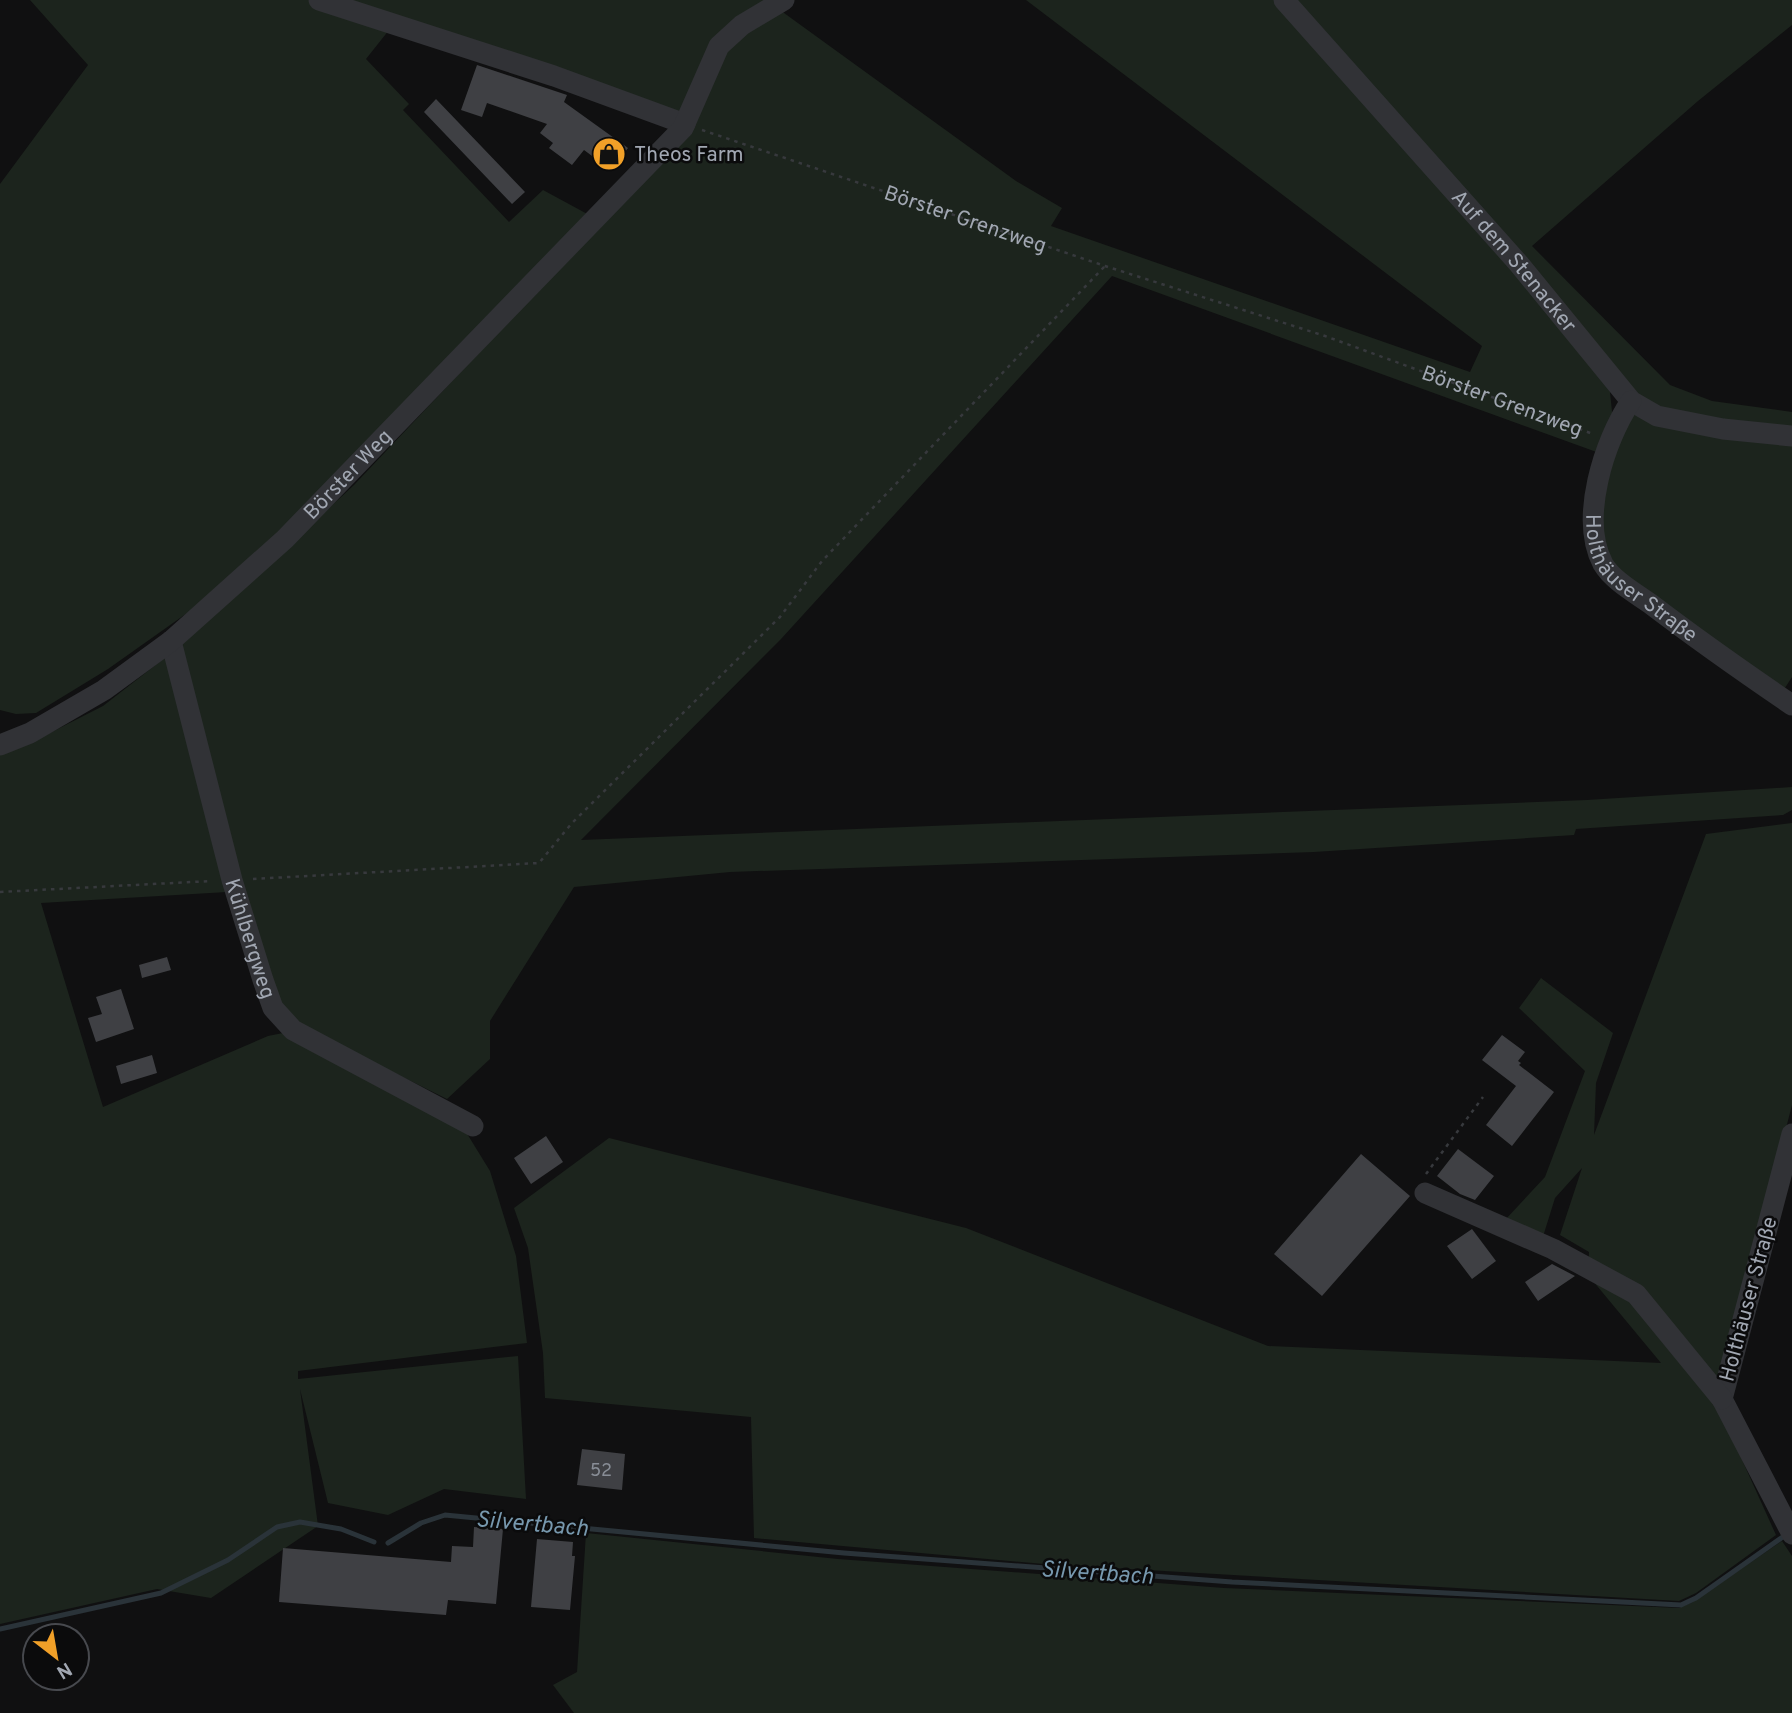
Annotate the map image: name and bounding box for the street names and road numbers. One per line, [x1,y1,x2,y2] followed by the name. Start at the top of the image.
[880,180,1050,260] street label: Börster Grenzweg
[1444,185,1582,339] street label: Auf dem Stenacker
[1417,360,1586,444] street label: Börster Grenzweg
[299,424,399,526] street label: Börster Weg
[1578,514,1702,649] street label: Holthäuser Straße
[217,876,281,1003] street label: Kühlbergweg
[1714,1214,1784,1385] street label: Holthäuser Straße

